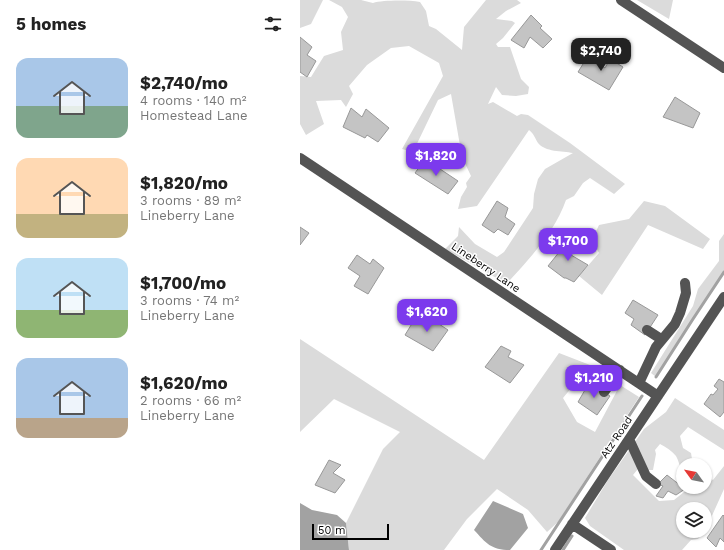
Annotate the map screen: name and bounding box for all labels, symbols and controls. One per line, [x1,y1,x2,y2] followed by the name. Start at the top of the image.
[262,13,284,35] icon: filters
[16,14,86,34] text: 5 homes
[568,38,634,72] pin: $2,740
[580,43,622,58] text: $2,740
[140,73,228,93] text: $2,740/mo
[48,74,96,122] icon: home
[140,93,247,108] text: 4 rooms · 140 m²
[140,108,248,123] text: Homestead Lane
[403,143,469,177] pin: $1,820
[415,148,457,163] text: $1,820
[140,173,228,193] text: $1,820/mo
[48,174,96,222] icon: home
[140,193,241,208] text: 3 rooms · 89 m²
[140,208,235,223] text: Lineberry Lane
[535,228,601,262] pin: $1,700
[548,233,588,248] text: $1,700
[449,240,523,295] street label: Lineberry Lane
[140,273,226,293] text: $1,700/mo
[48,274,96,322] icon: home
[140,293,239,308] text: 3 rooms · 74 m²
[394,299,460,333] pin: $1,620
[406,304,448,319] text: $1,620
[140,308,235,323] text: Lineberry Lane
[561,365,627,399] pin: $1,210
[574,370,614,385] text: $1,210
[140,373,228,393] text: $1,620/mo
[48,374,96,422] icon: home
[140,393,241,408] text: 2 rooms · 66 m²
[140,408,235,423] text: Lineberry Lane
[598,414,635,461] street label: Atz Road
[676,458,712,494] north arrow
[676,458,712,538] map controls
[676,502,712,538] button: layers
[312,522,389,541] scale bar
[318,524,345,537] text: 50 m

